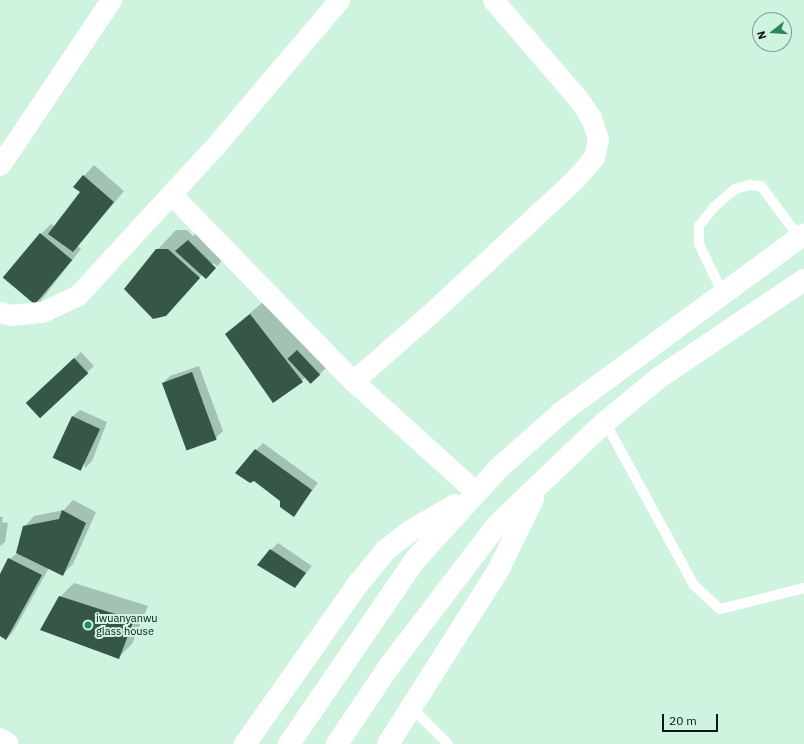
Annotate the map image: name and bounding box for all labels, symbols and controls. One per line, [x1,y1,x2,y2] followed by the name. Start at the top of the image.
[752,12,792,52] north arrow
[754,29,769,41] text: N
[96,612,158,638] place label: iwuanyanwu glass house
[83,620,93,630] marker: iwuanyanwu glass house
[664,706,720,732] scale bar
[669,713,697,728] text: 20 m

